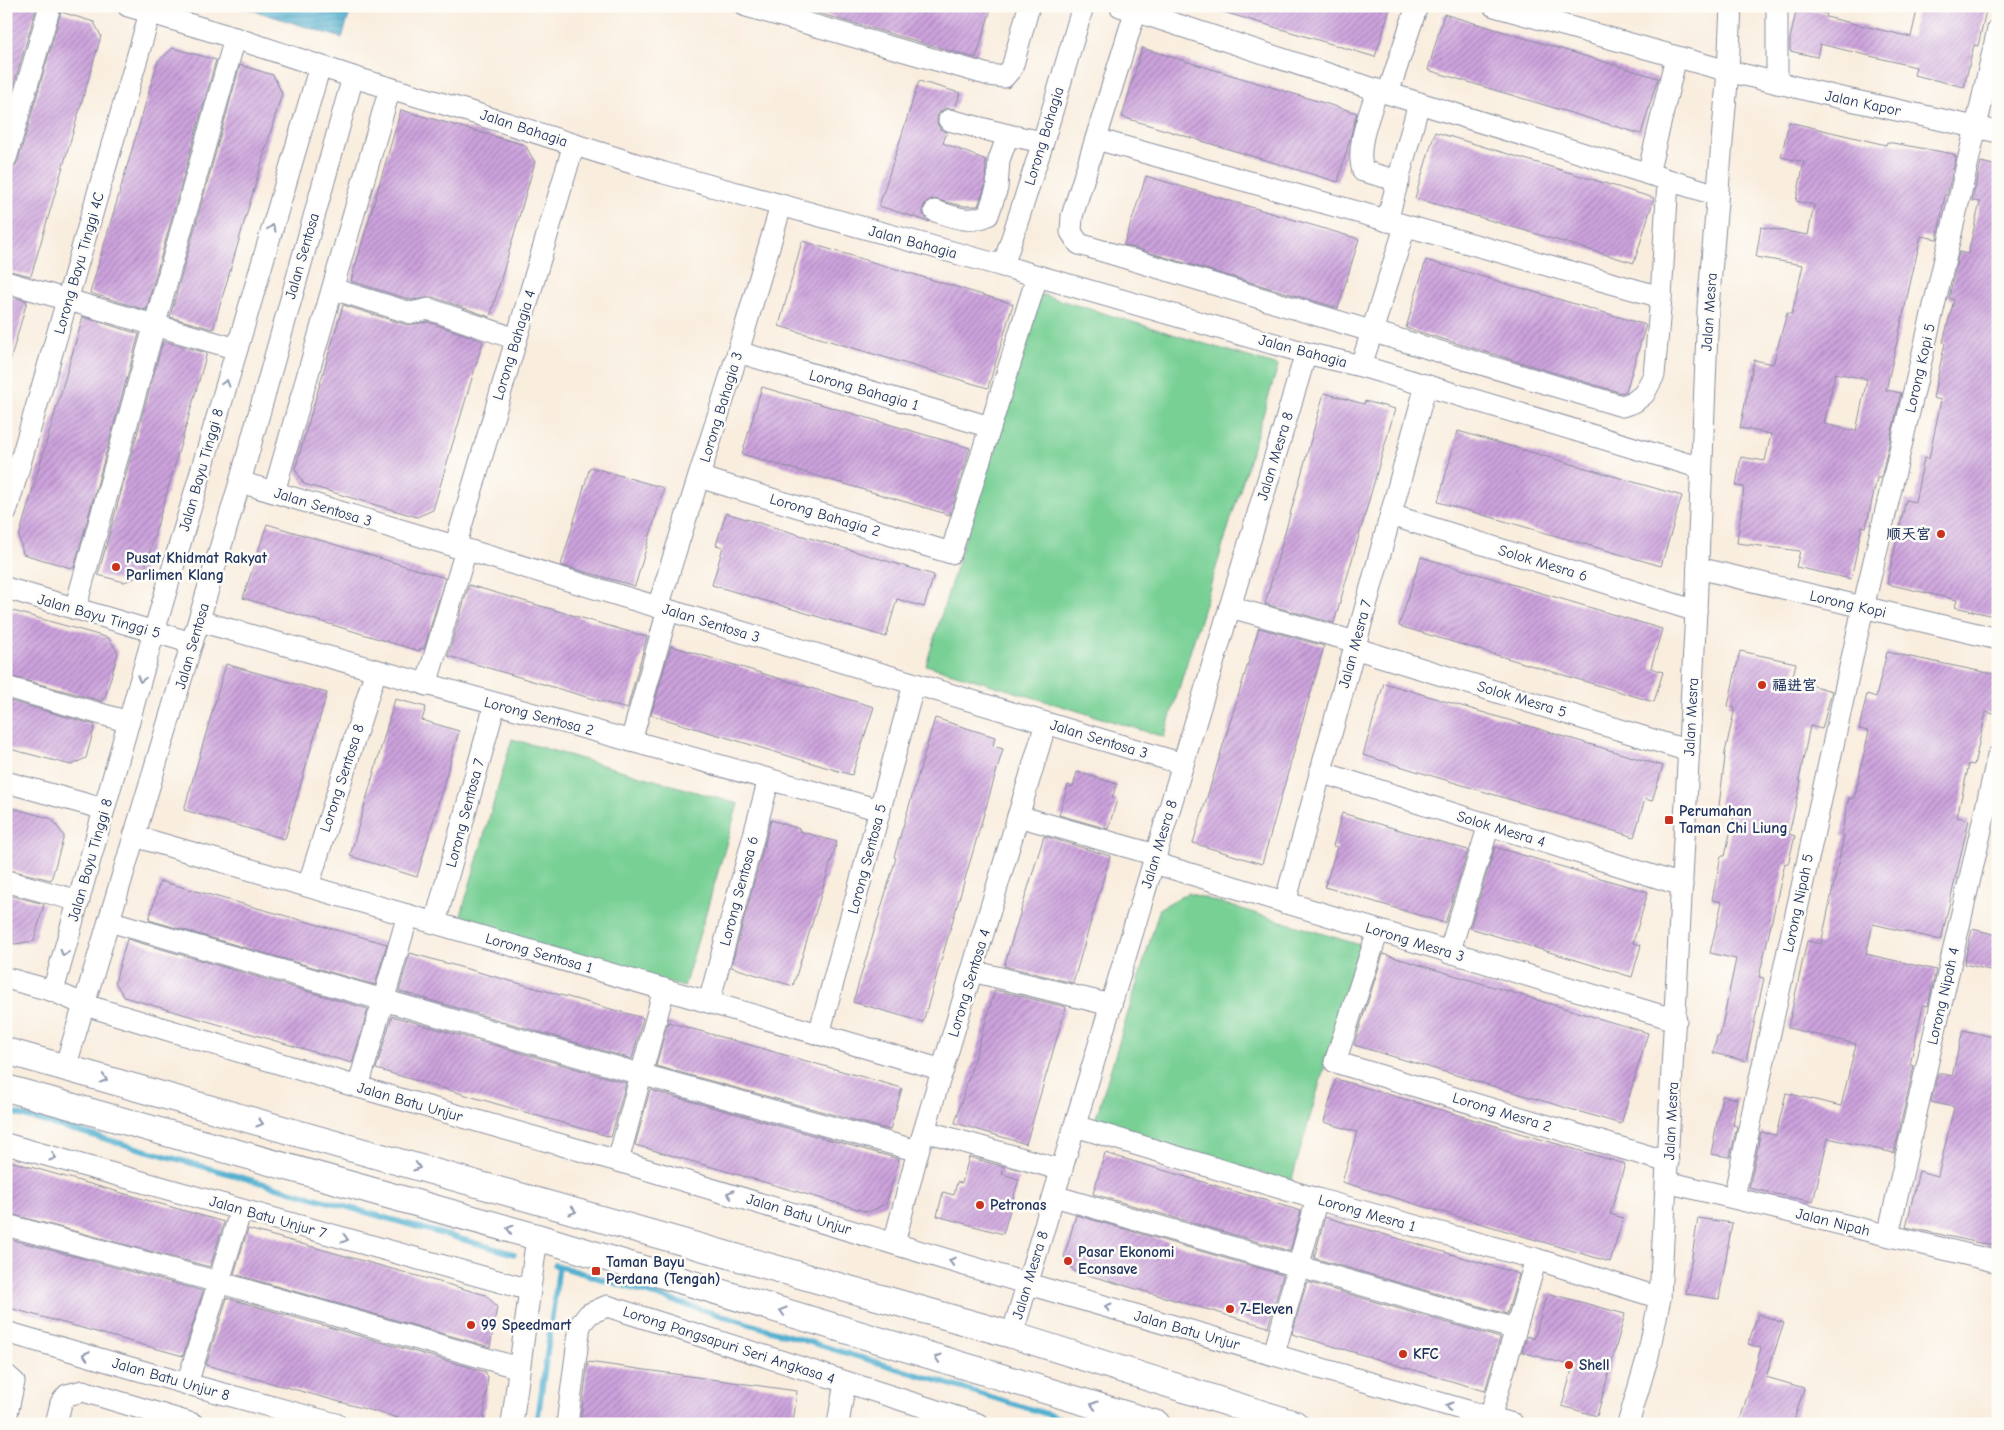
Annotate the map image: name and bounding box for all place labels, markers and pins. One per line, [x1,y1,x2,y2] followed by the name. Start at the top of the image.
[1886,525,1931,543] place label: 顺天宫
[1935,528,1947,540] marker: 顺天宫
[126,549,268,584] place label: Pusat Khidmat Rakyat Parlimen Klang
[110,561,122,573] marker: Pusat Khidmat Rakyat Parlimen Klang
[1772,676,1817,694] place label: 福进宫
[1756,679,1768,691] marker: 福进宫
[1679,802,1788,837] place label: Perumahan Taman Chi Liung
[1663,814,1675,826] marker: Perumahan Taman Chi Liung
[990,1196,1046,1214] place label: Petronas
[974,1199,986,1211] marker: Petronas
[1078,1243,1175,1278] place label: Pasar Ekonomi Econsave
[606,1253,720,1288] place label: Taman Bayu Perdana (Tengah)
[1062,1255,1074,1267] marker: Pasar Ekonomi Econsave
[590,1265,602,1277] marker: Taman Bayu Perdana (Tengah)
[1240,1300,1293,1318] place label: 7-Eleven
[1224,1303,1236,1315] marker: 7-Eleven
[481,1316,572,1334] place label: 99 Speedmart
[465,1319,477,1331] marker: 99 Speedmart
[1413,1345,1439,1363] place label: KFC
[1397,1348,1409,1360] marker: KFC
[1579,1356,1610,1374] place label: Shell
[1563,1359,1575,1371] marker: Shell

